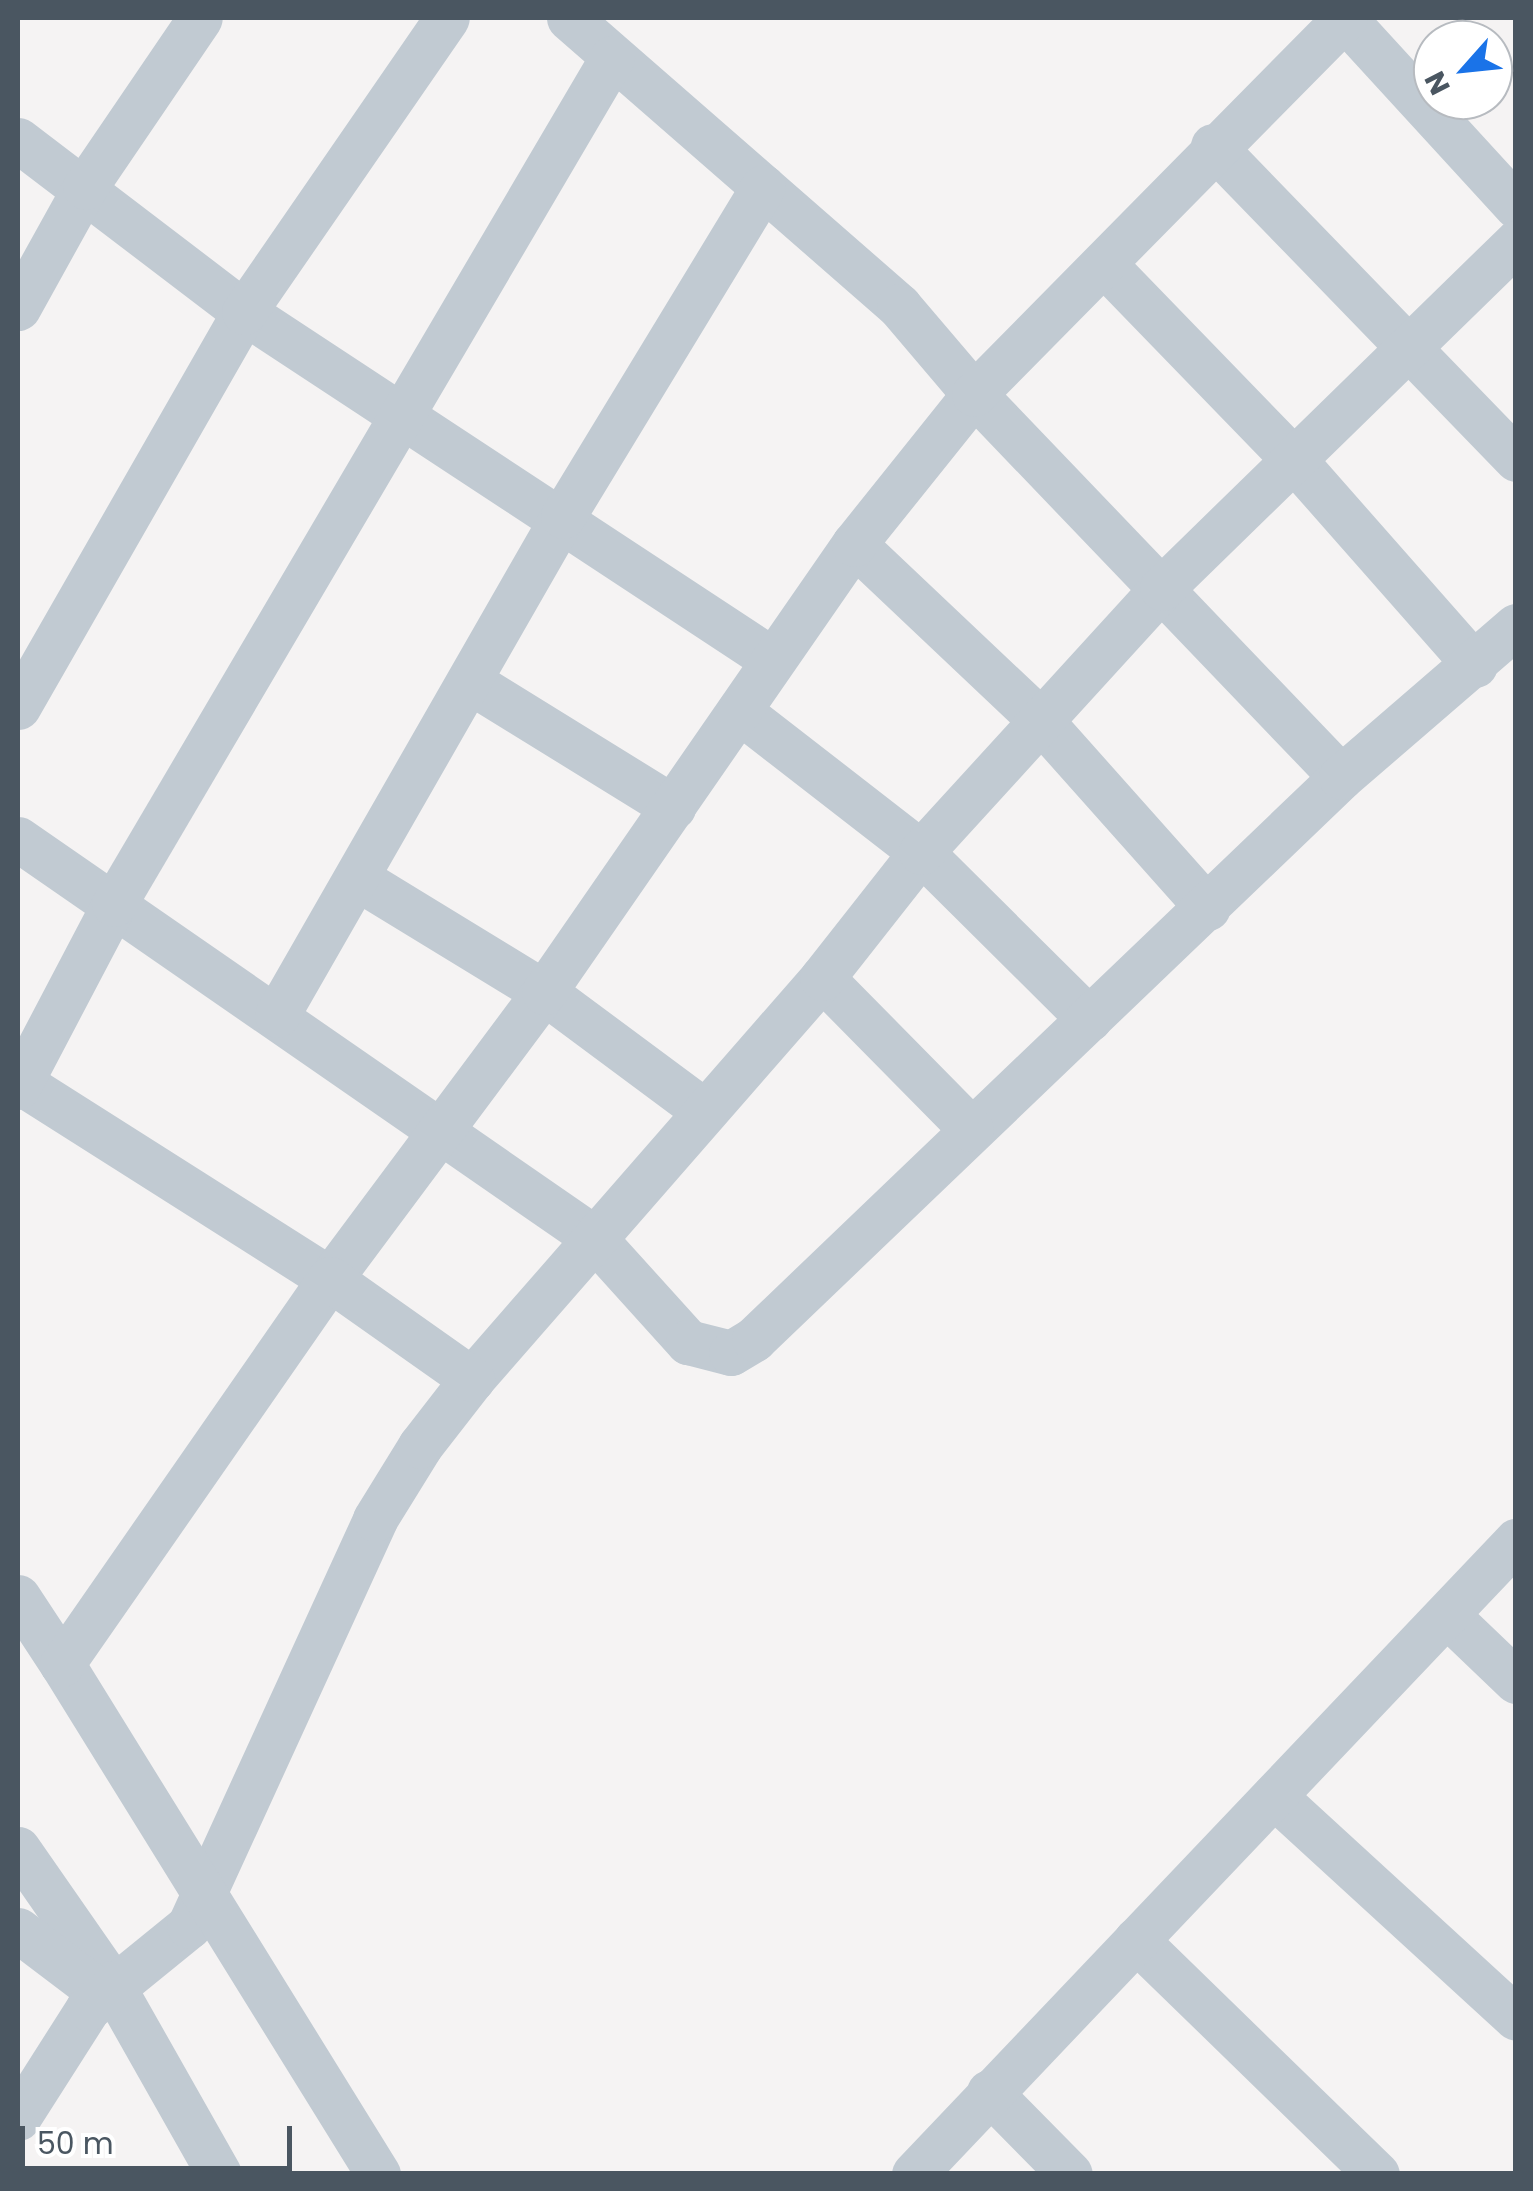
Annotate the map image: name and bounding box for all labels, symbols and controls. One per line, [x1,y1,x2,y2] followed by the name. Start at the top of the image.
[1413,20,1513,120] north arrow
[1415,65,1460,101] text: N
[25,2106,298,2168] scale bar
[37,2122,114,2165] text: 50 m

